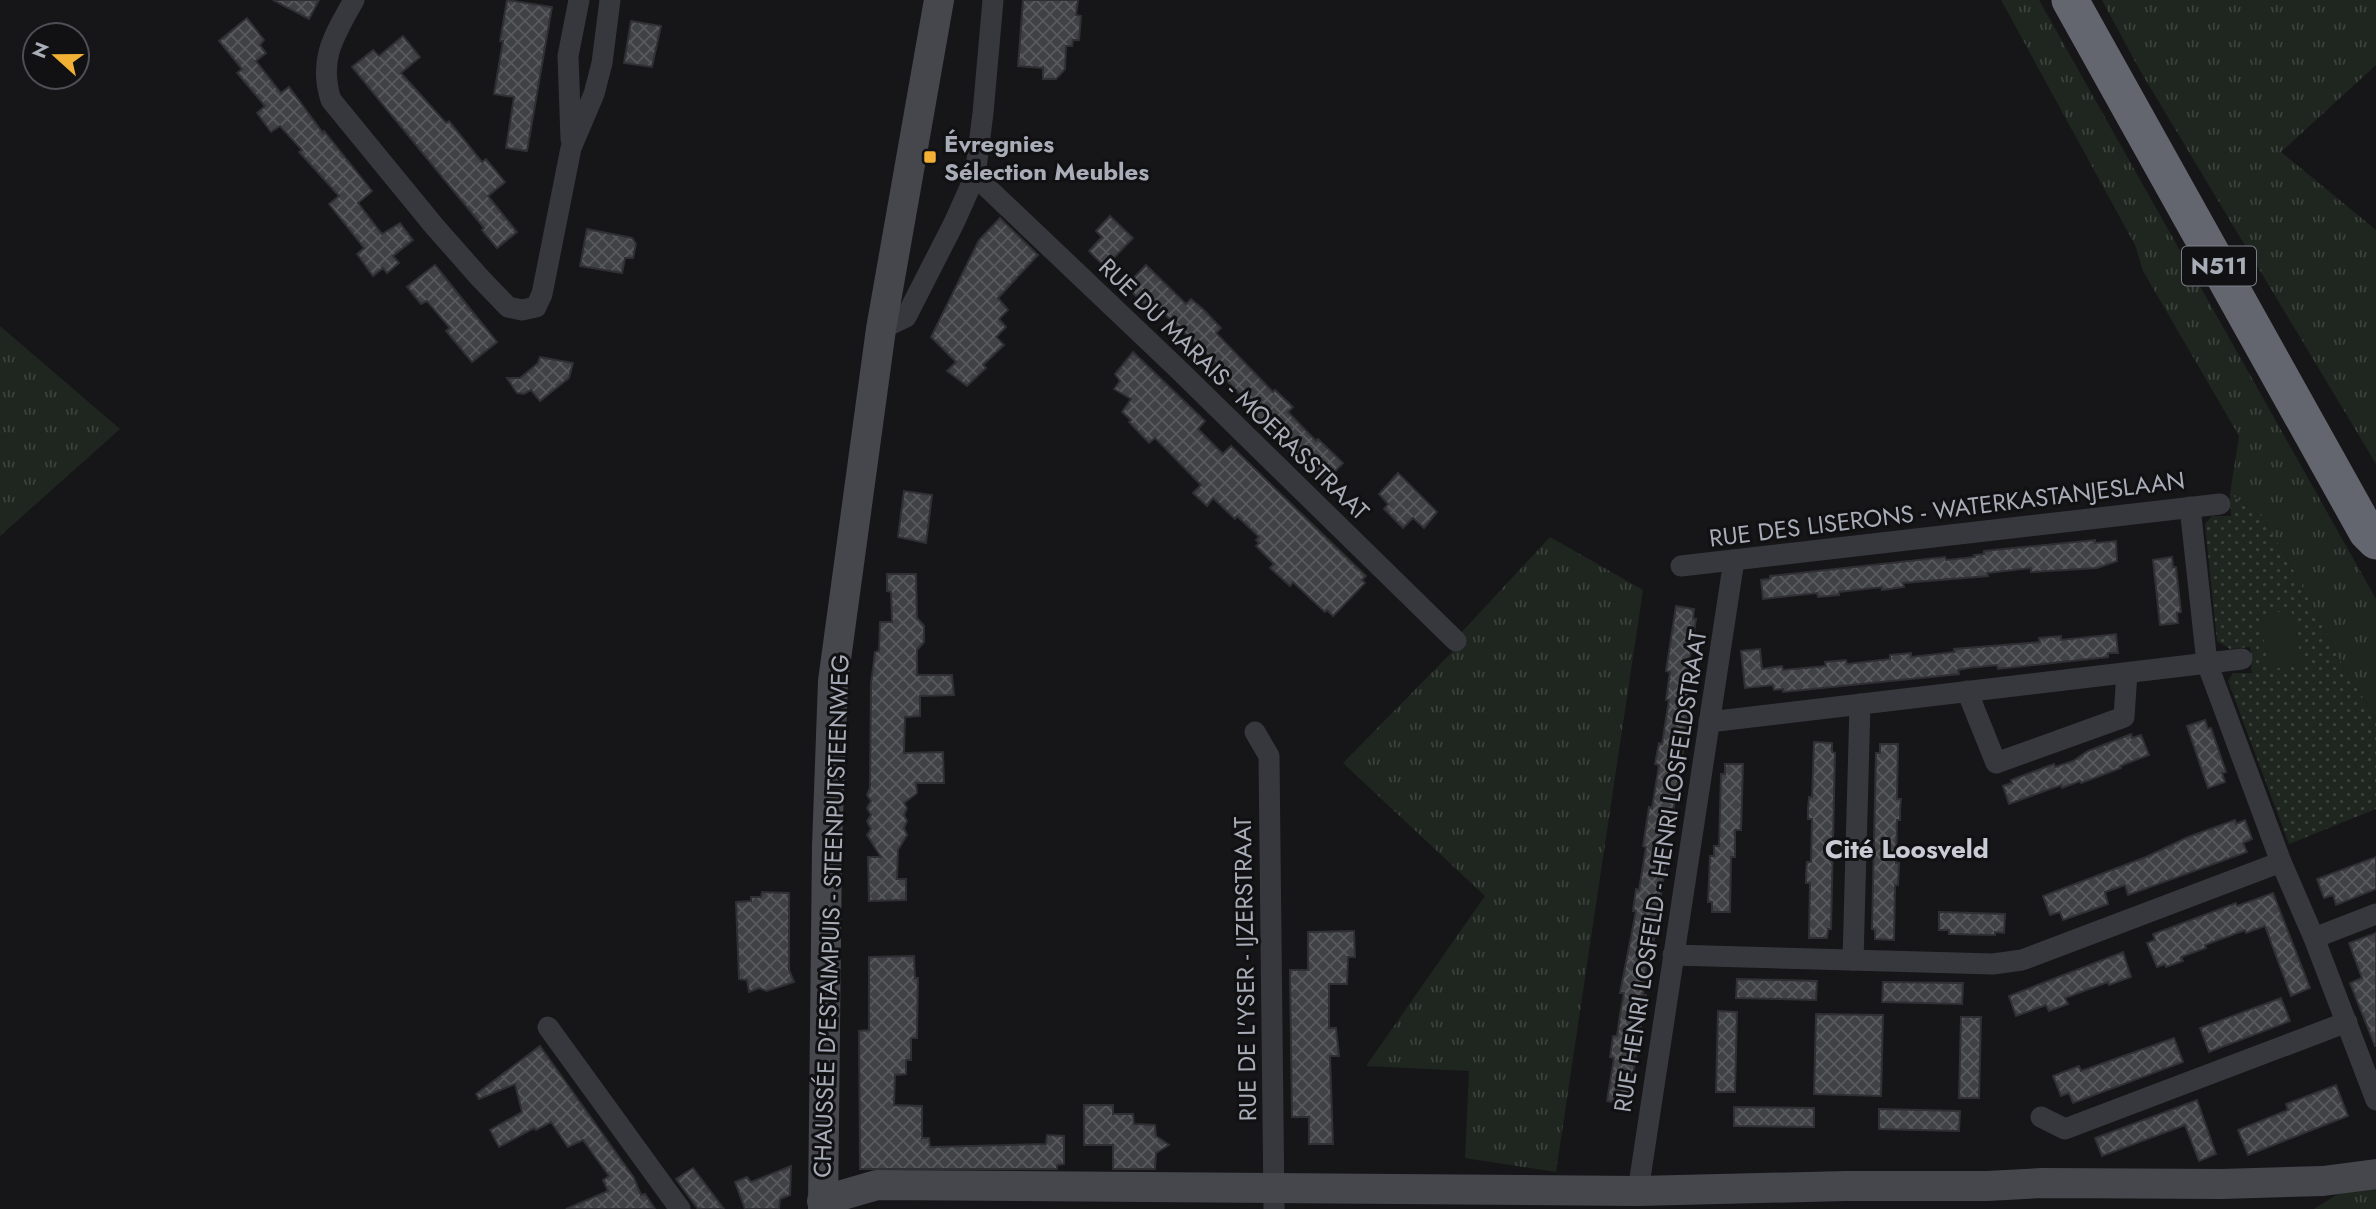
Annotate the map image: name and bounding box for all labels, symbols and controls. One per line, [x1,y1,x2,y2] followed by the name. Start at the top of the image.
[21,21,91,91] north arrow
[25,38,56,62] text: N
[944,126,1149,189] place label: Évregnies Sélection Meubles
[922,149,938,165] marker: Évregnies Sélection Meubles
[2182,246,2256,286] road number: N511
[1091,250,1377,528] street label: RUE DU MARAIS - MOERASSTRAAT
[1707,462,2187,556] street label: RUE DES LISERONS - WATERKASTANJESLAAN
[1605,627,1715,1115] street label: RUE HENRI LOSFELD - HENRI LOSFELDSTRAAT
[804,654,858,1178] street label: CHAUSSÉE D'ESTAIMPUIS - STEENPUTSTEENWEG
[1225,816,1265,1122] street label: RUE DE L'YSER - IJZERSTRAAT
[1825,830,1989,868] district label: Cité Loosveld

